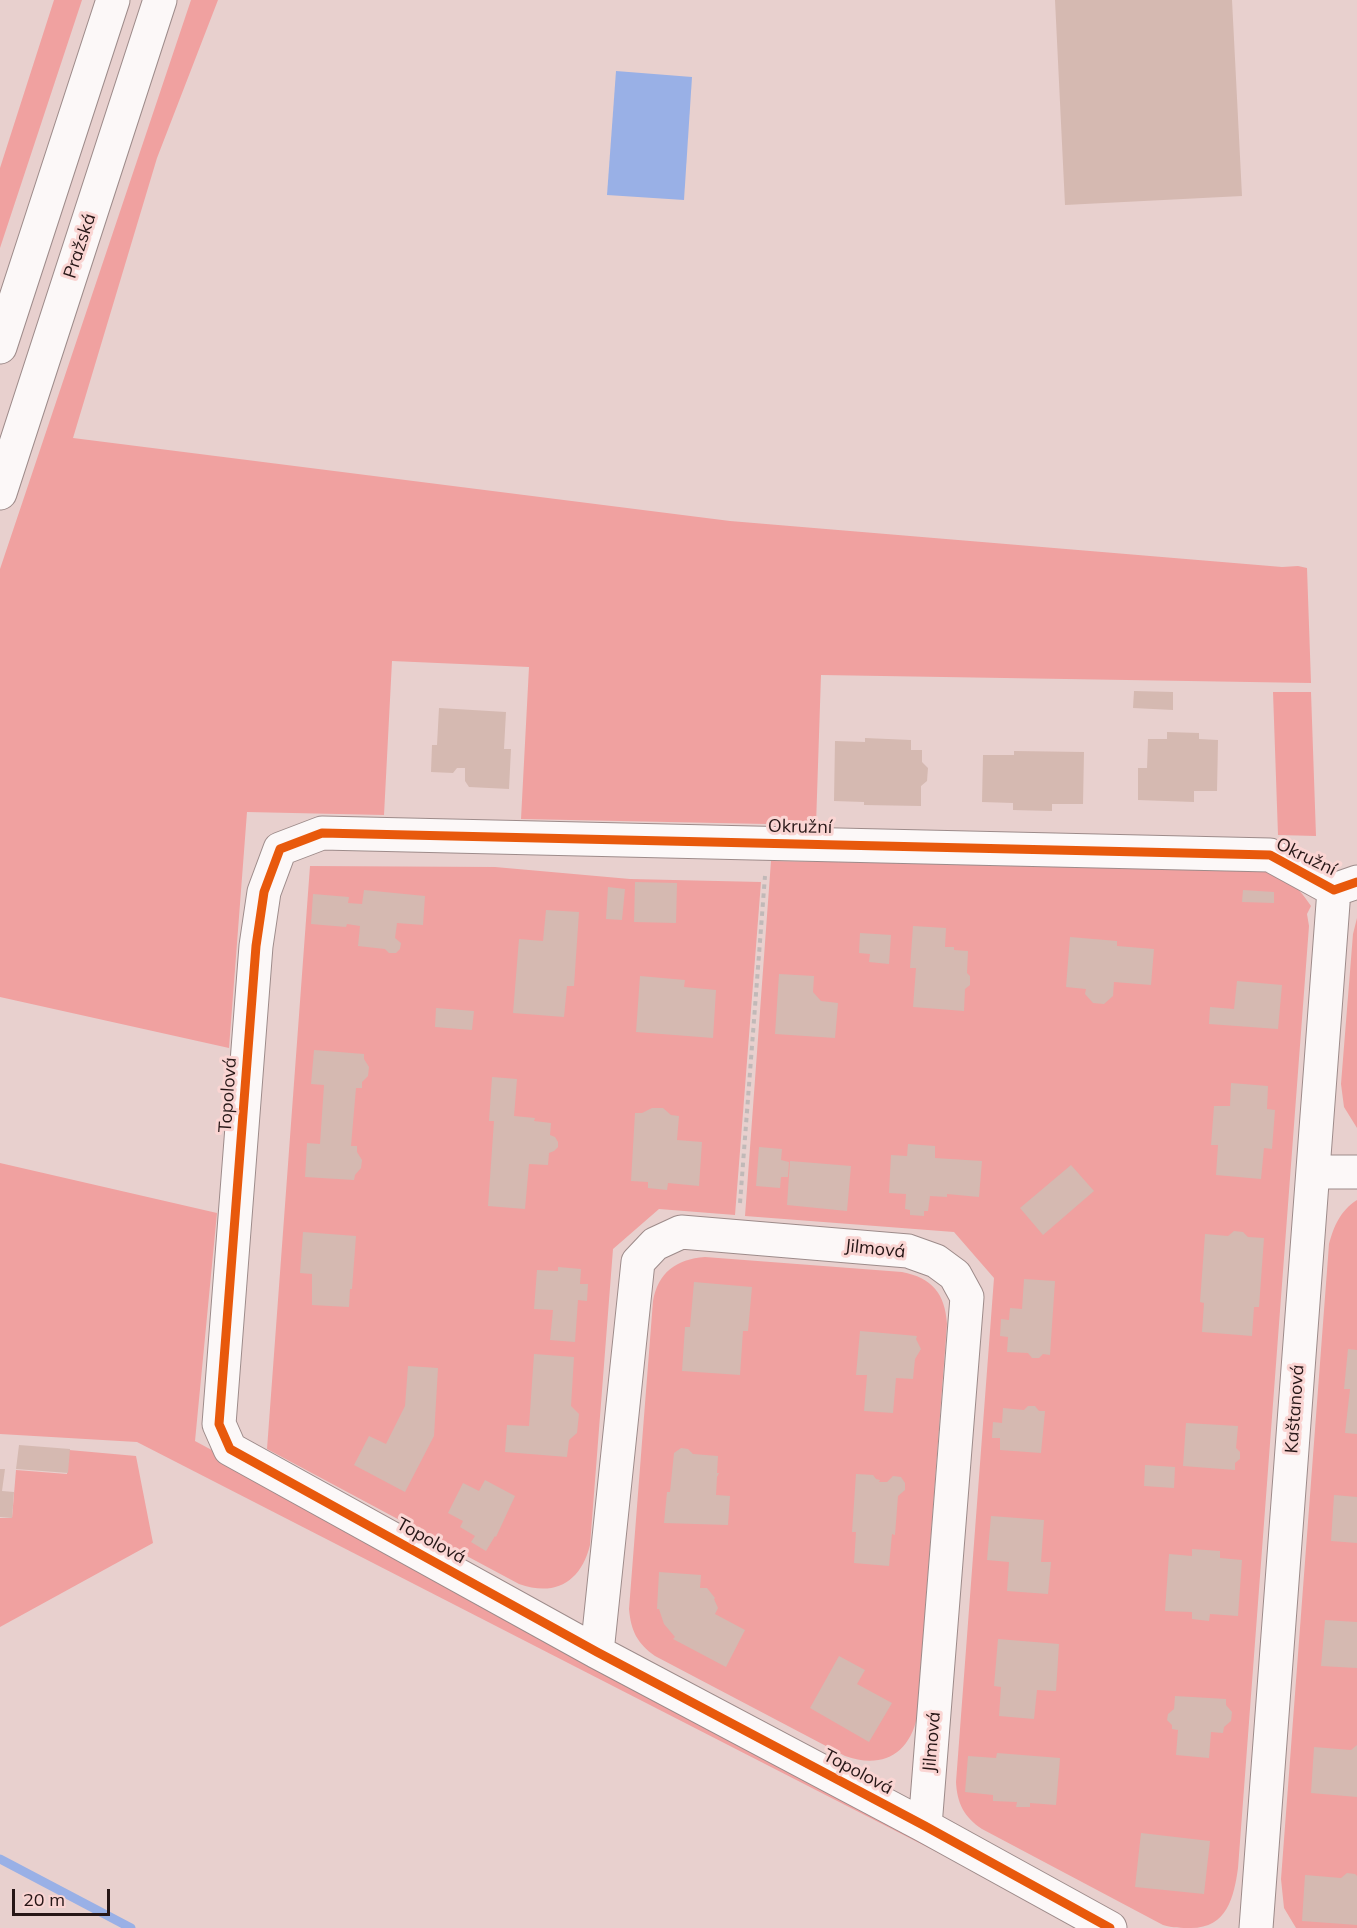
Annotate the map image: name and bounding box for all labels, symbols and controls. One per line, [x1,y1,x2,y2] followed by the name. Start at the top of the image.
[59,211,101,281] street label: Pražská
[768,816,832,838] street label: Okružní
[1272,833,1340,881] street label: Okružní
[215,1057,241,1133] street label: Topolová
[844,1235,906,1263] street label: Jilmová
[1281,1364,1309,1454] street label: Kaštanová
[393,1513,469,1569] street label: Topolová
[919,1711,945,1773] street label: Jilmová
[820,1745,896,1799] street label: Topolová
[15,1877,112,1915] scale bar
[23,1888,65,1911] text: 20 m

